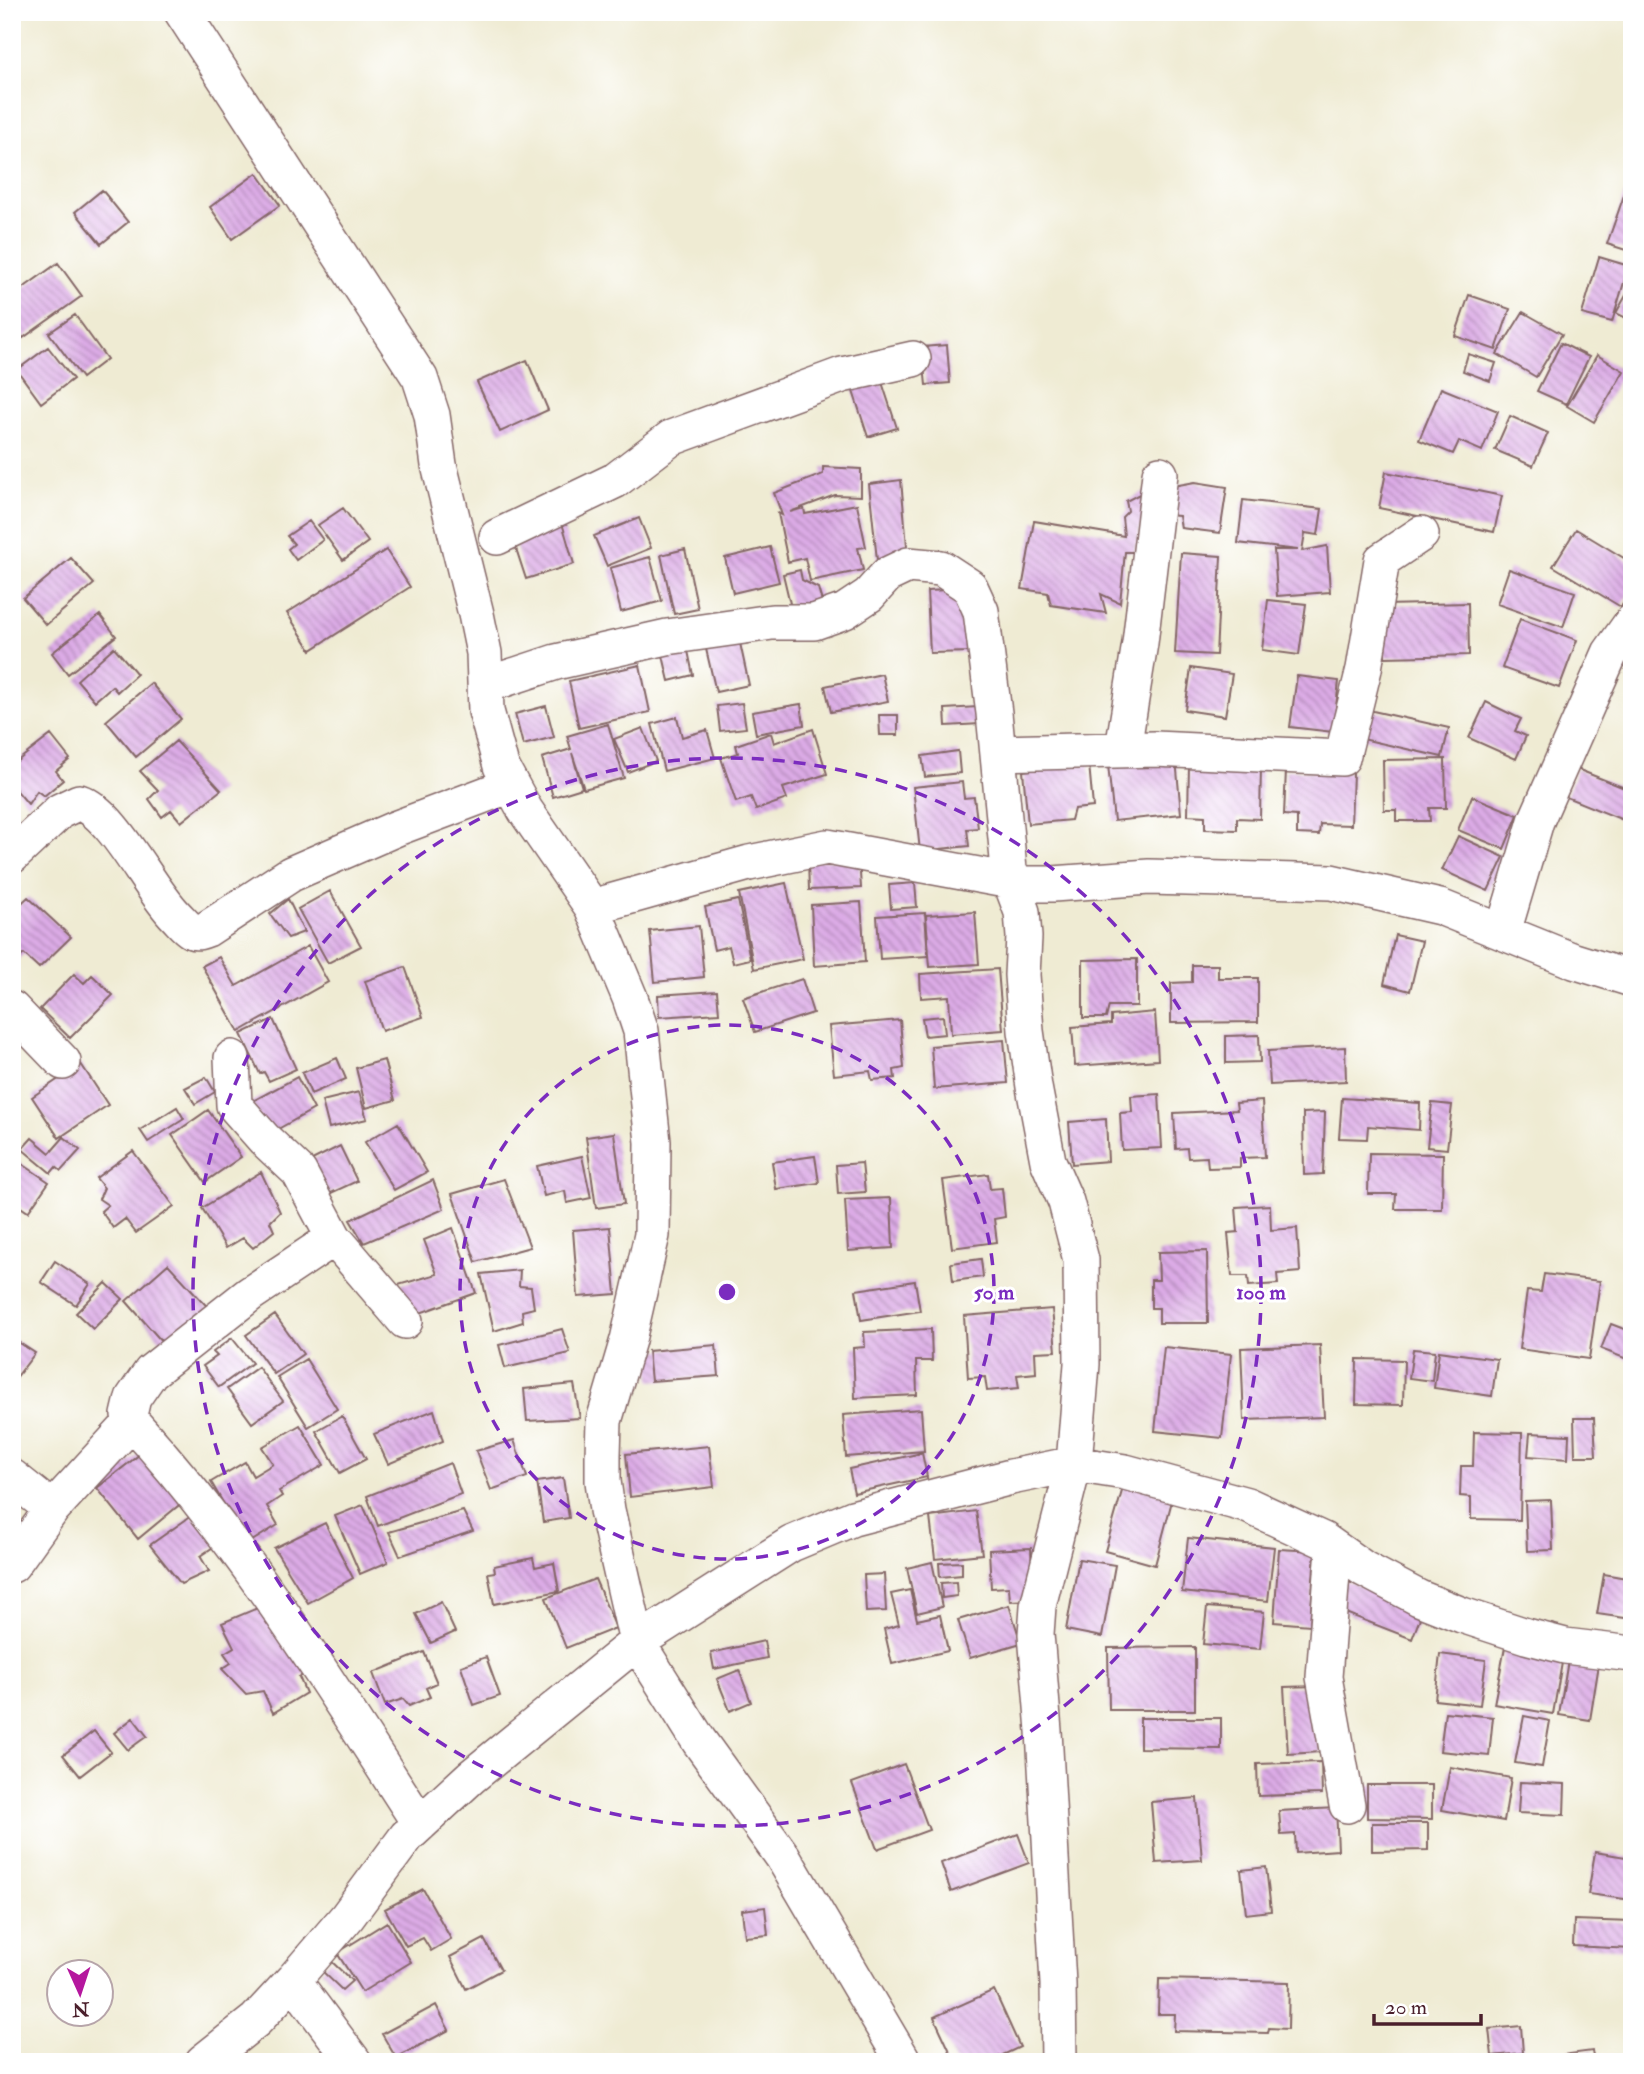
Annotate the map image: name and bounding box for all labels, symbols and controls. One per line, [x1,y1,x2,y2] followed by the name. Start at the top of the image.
[974,1279,1015,1306] text: 50 m
[1236,1279,1287,1306] text: 100 m
[715,1280,739,1304] centre of rings
[46,1958,116,2028] north arrow
[1374,1983,1481,2027] scale bar
[1385,1994,1427,2021] text: 20 m
[71,1996,91,2021] text: N

